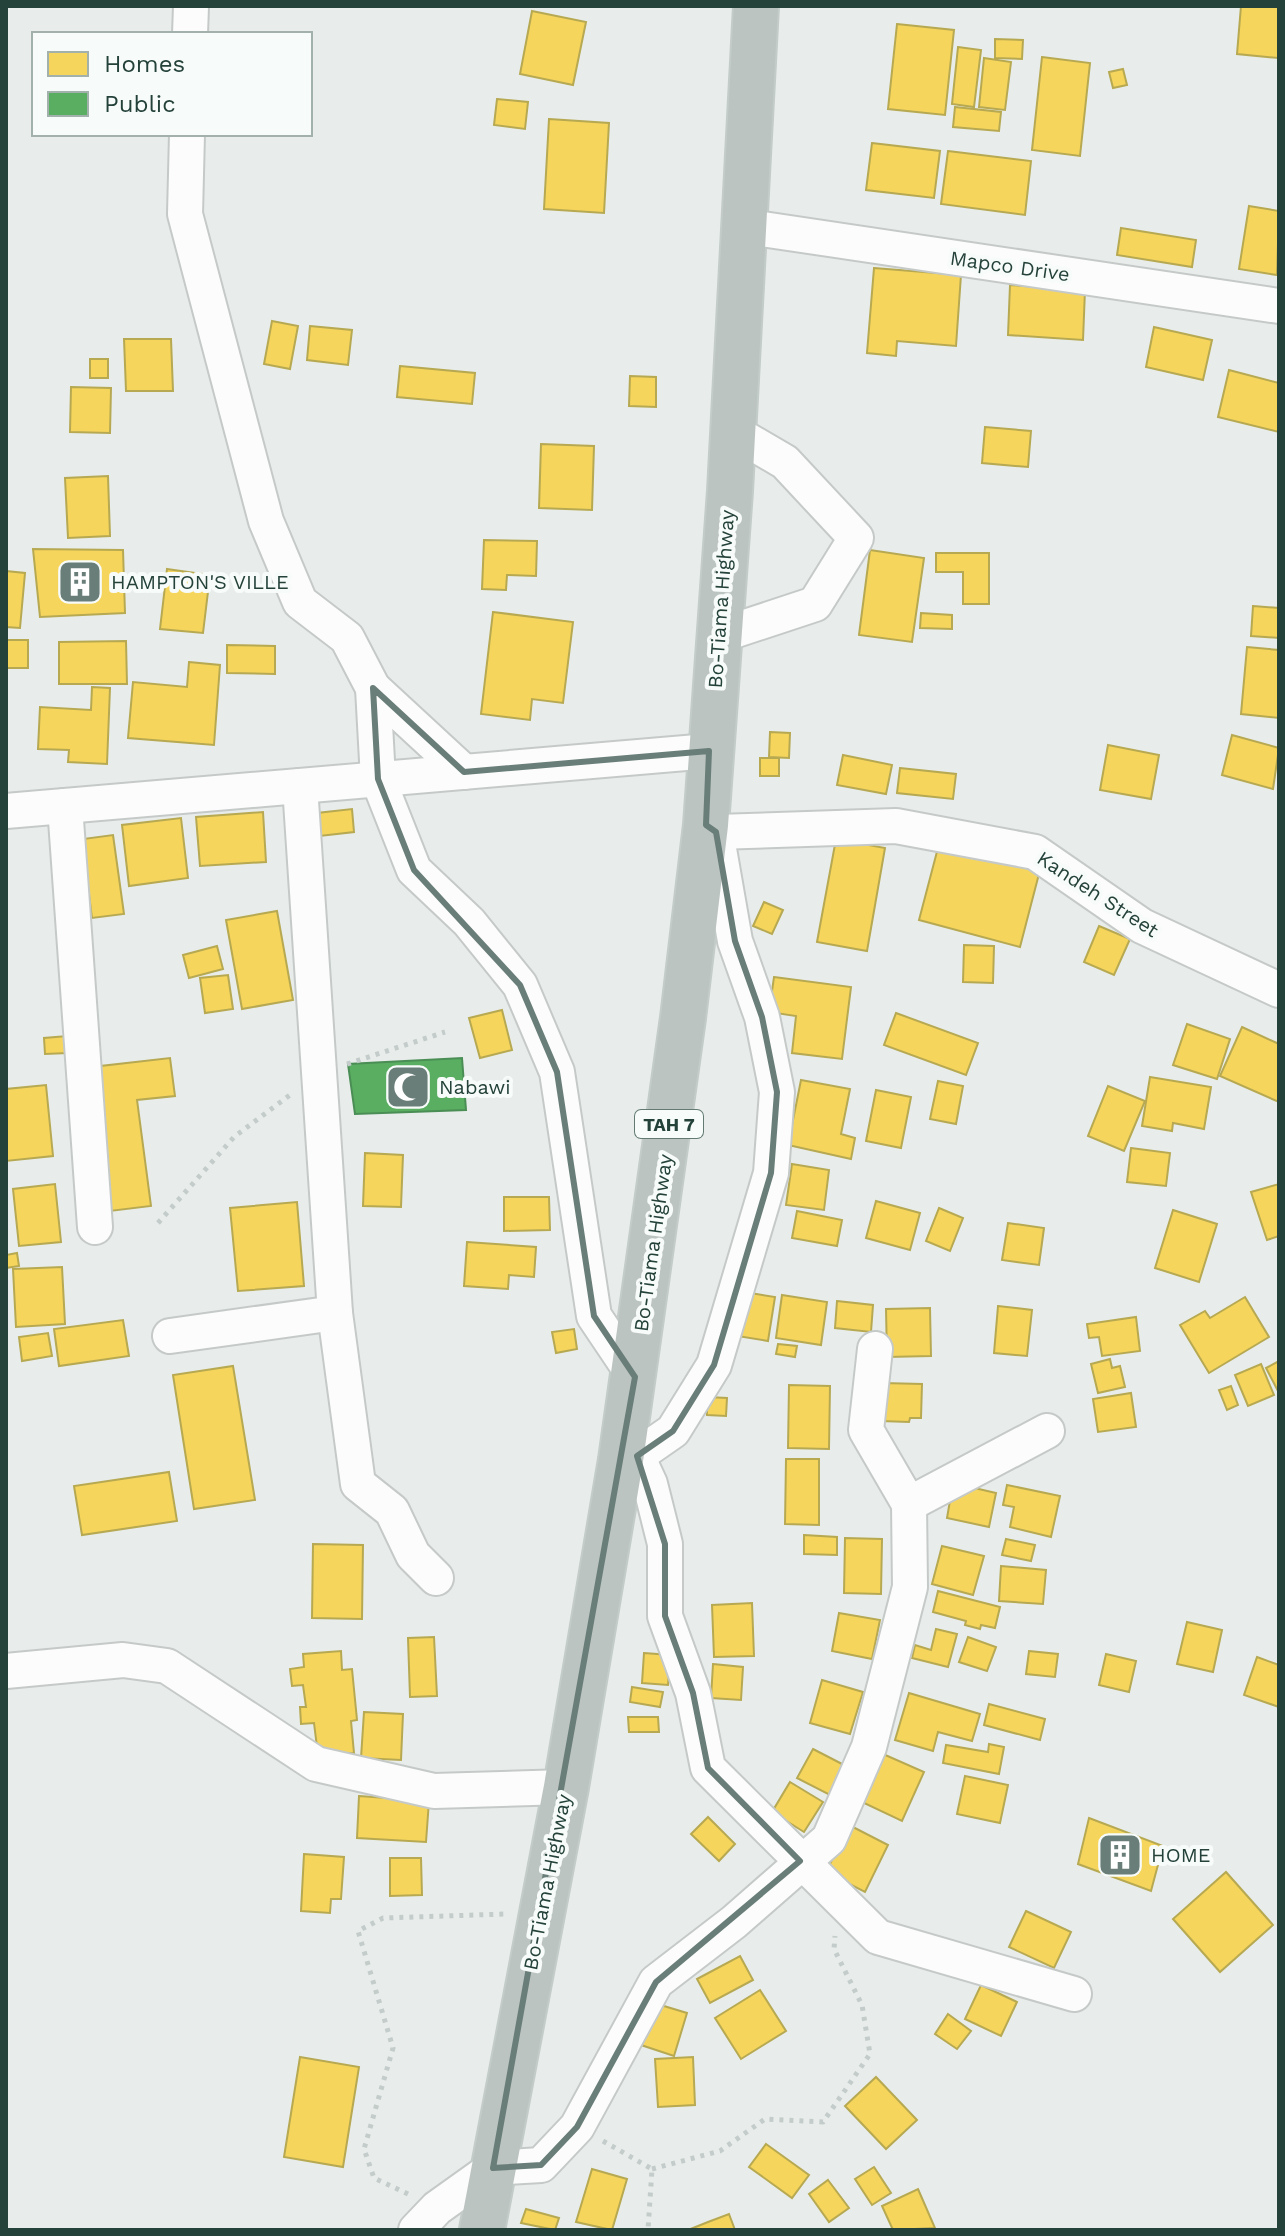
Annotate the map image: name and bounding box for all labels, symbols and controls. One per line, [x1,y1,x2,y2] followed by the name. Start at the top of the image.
[32,32,312,136] legend
[104,50,185,78] text: Homes
[104,90,176,118] text: Public
[949,246,1071,286] street label: Mapco Drive
[703,508,739,689] street label: Bo-Tiama Highway
[56,558,104,606] building icon: HAMPTON'S VILLE
[111,570,289,594] place label: HAMPTON'S VILLE
[1033,846,1164,943] street label: Kandeh Street
[384,1063,432,1111] mosque icon: Nabawi
[439,1075,511,1099] place label: Nabawi
[635,1110,703,1138] road number: TAH 7
[629,1152,677,1333] street label: Bo-Tiama Highway
[518,1791,576,1972] street label: Bo-Tiama Highway
[1096,1831,1144,1879] building icon: HOME
[1151,1843,1210,1867] place label: HOME

